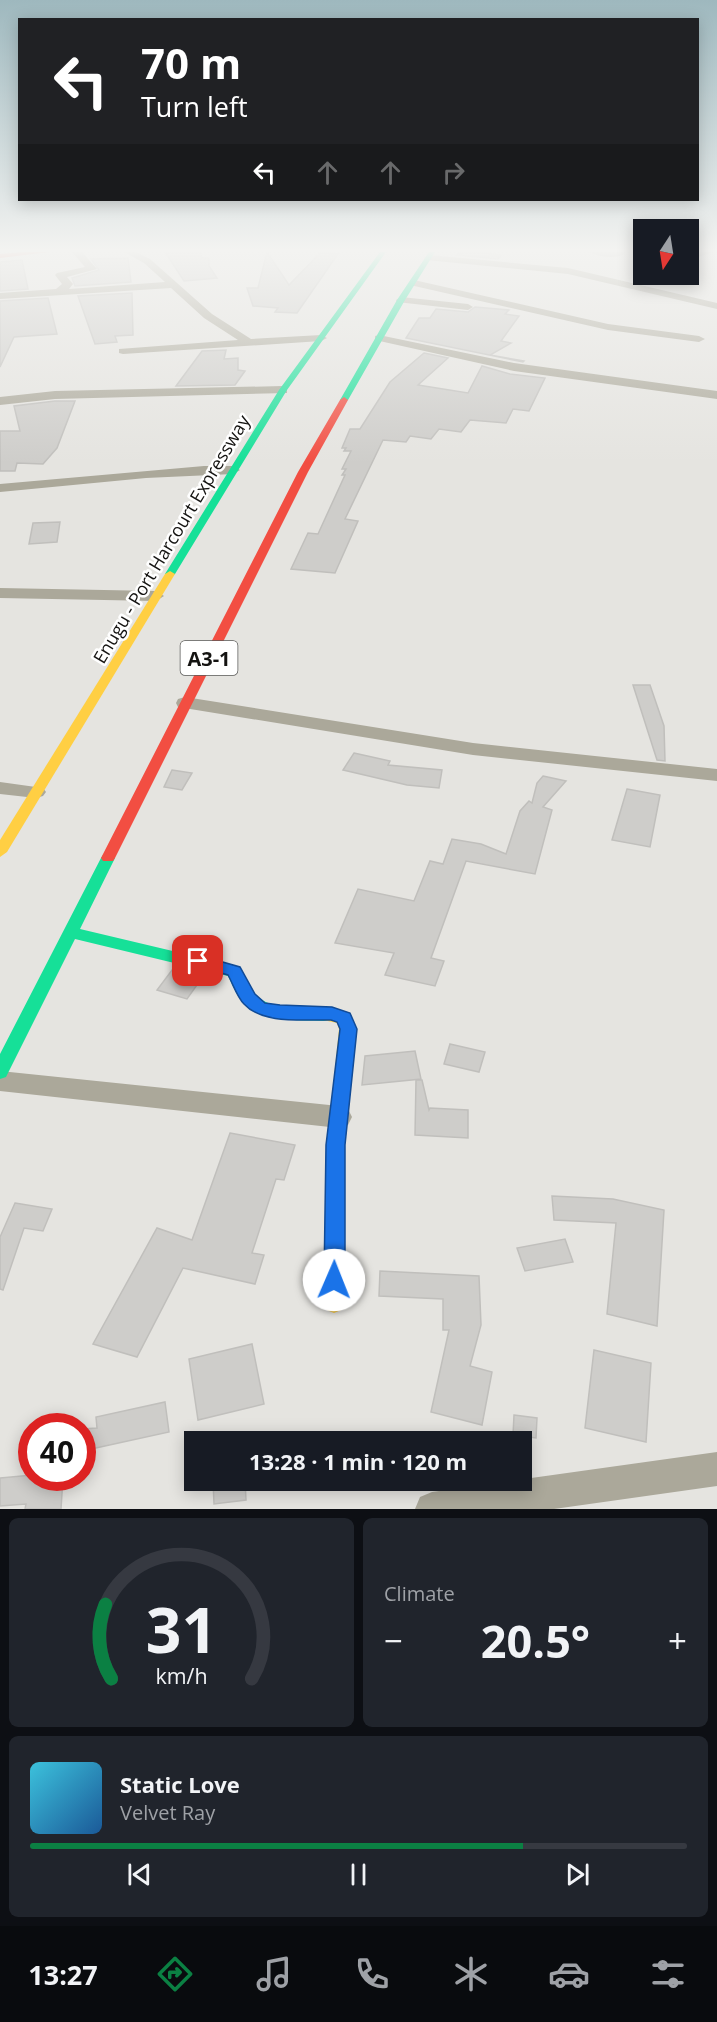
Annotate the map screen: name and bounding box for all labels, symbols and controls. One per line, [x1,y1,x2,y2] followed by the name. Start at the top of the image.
[141,34,241,91] text: 70 m
[42,42,120,120] icon: left
[141,88,248,125] text: Turn left
[248,156,281,189] icon: left
[311,156,344,189] icon: ahead
[374,156,407,189] icon: ahead
[437,156,470,189] icon: right
[633,219,699,285] north arrow
[633,219,699,285] map controls
[87,410,255,668] street label: Enugu - Port Harcourt Expressway
[180,641,238,675] road number: A3-1
[172,935,223,986] pin
[181,944,214,977] icon: arrive
[302,1248,366,1312] position arrow
[18,1413,96,1491] speed limit sign: 40
[249,1446,467,1476] text: 13:28 · 1 min · 120 m
[384,1580,455,1607] text: Climate
[146,1586,217,1671] text: 31
[481,1610,590,1671] text: 20.5°
[384,1618,403,1663] text: −
[668,1618,687,1663] text: +
[155,1662,208,1691] text: km/h
[120,1769,240,1799] text: Static Love
[120,1799,215,1826] text: Velvet Ray
[123,1858,156,1891] icon: previous
[342,1858,375,1891] icon: pause
[561,1858,594,1891] icon: next
[154,1953,196,1995] icon: directions
[253,1953,295,1995] icon: music
[351,1953,393,1995] icon: phone
[450,1953,492,1995] icon: climate
[548,1953,590,1995] icon: car
[647,1953,689,1995] icon: filters
[28,1956,98,1993] text: 13:27

